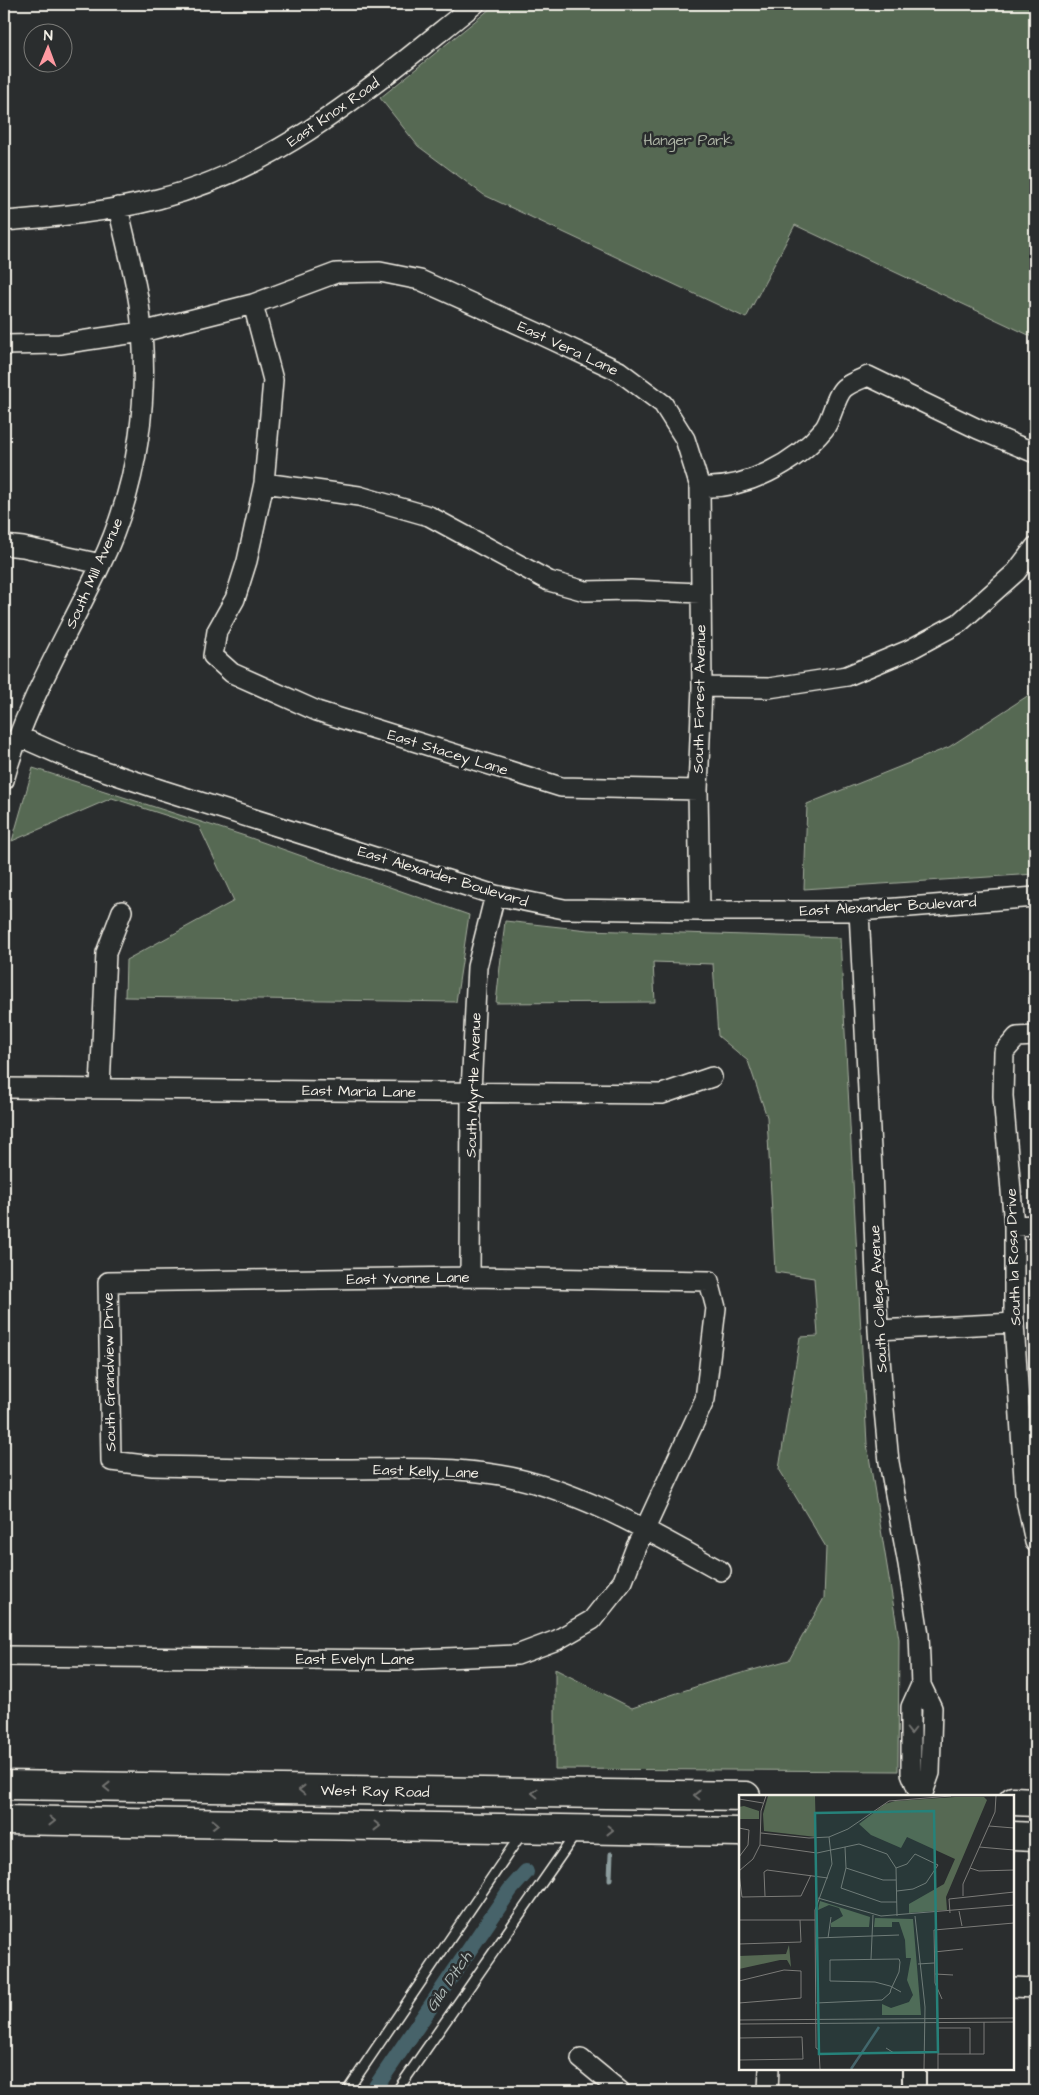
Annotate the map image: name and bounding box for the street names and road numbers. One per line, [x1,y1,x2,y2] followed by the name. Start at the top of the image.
[283,72,384,152] street label: East Knox Road
[514,316,622,381] street label: East Vera Lane
[61,514,128,632] street label: South Mill Avenue
[688,624,711,774] street label: South Forest Avenue
[385,724,511,782] street label: East Stacey Lane
[355,841,531,912] street label: East Alexander Boulevard
[799,891,977,922] street label: East Alexander Boulevard
[460,1012,488,1158] street label: South Myrtle Avenue
[302,1080,416,1103] street label: East Maria Lane
[1001,1188,1026,1326] street label: South la Rosa Drive
[864,1225,894,1373] street label: South College Avenue
[346,1267,470,1290] street label: East Yvonne Lane
[98,1292,121,1452] street label: South Grandview Drive
[373,1459,479,1485] street label: East Kelly Lane
[296,1649,414,1671] street label: East Evelyn Lane
[320,1780,430,1804] street label: West Ray Road

